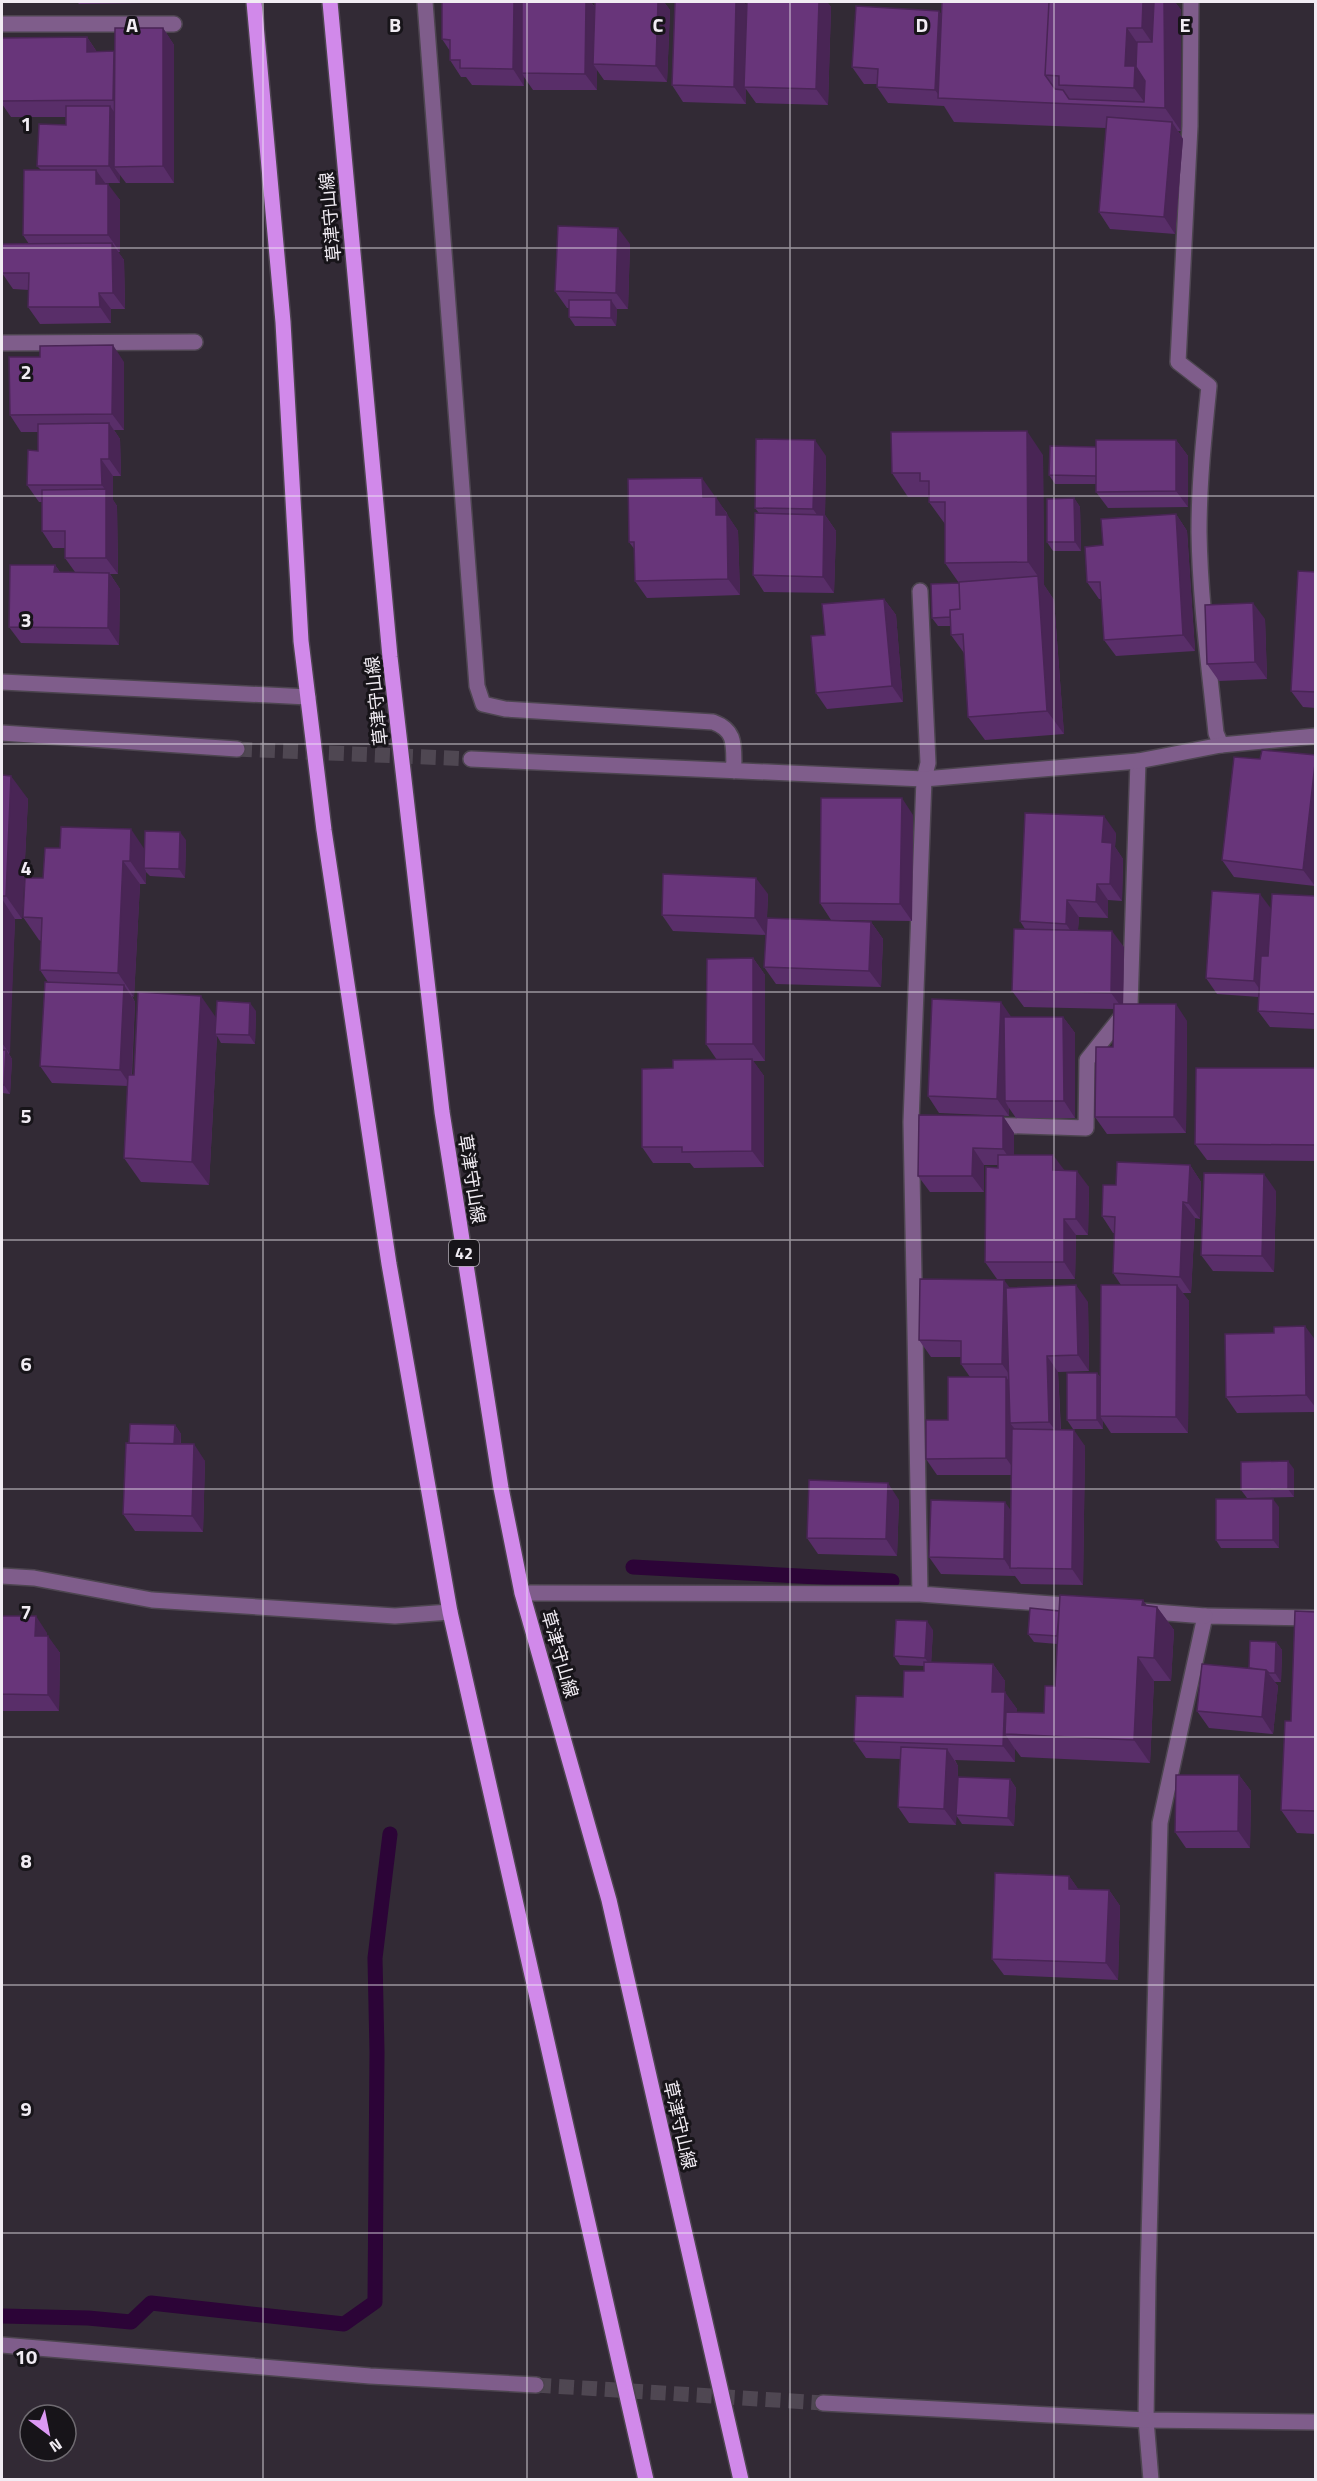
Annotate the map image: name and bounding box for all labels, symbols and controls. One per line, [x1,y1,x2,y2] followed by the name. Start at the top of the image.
[126,9,138,40] text: A
[389,9,401,40] text: B
[653,9,664,40] text: C
[916,9,928,40] text: D
[1179,9,1191,40] text: E
[20,108,32,139] text: 1
[313,171,347,263] street label: 草津守山線
[20,356,32,387] text: 2
[20,604,32,635] text: 3
[358,655,394,747] street label: 草津守山線
[20,852,32,883] text: 4
[20,1100,32,1131] text: 5
[452,1132,492,1226] street label: 草津守山線
[449,1240,479,1266] road number: 42
[20,1348,32,1379] text: 6
[20,1596,32,1627] text: 7
[535,1607,585,1701] street label: 草津守山線
[20,1845,32,1876] text: 8
[657,2078,703,2172] street label: 草津守山線
[20,2093,32,2124] text: 9
[15,2341,37,2372] text: 10
[18,2403,78,2463] north arrow
[45,2433,67,2459] text: N

